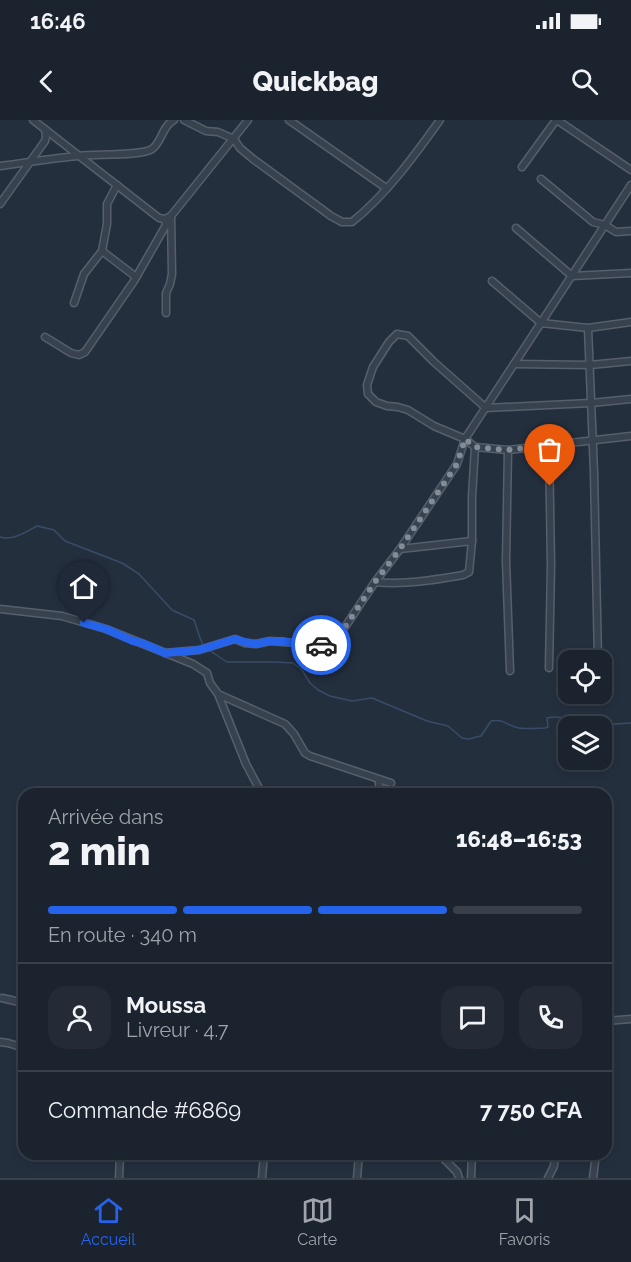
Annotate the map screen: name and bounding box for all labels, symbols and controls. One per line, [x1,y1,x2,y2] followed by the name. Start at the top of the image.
[30,8,86,34] text: 16:46
[30,65,63,98] icon: back
[568,65,601,98] icon: search
[253,66,378,97] text: Quickbag
[524,424,575,486] pin
[533,433,566,466] icon: bag
[58,561,109,623] pin
[67,570,100,603] icon: home
[291,615,351,675] courier
[305,629,338,662] icon: car
[558,650,612,770] map controls
[558,650,612,704] button: locate
[558,716,612,770] button: layers
[48,805,163,829] text: Arrivée dans
[456,826,582,852] text: 16:48–16:53
[48,828,151,874] text: 2 min
[48,923,197,947] text: En route · 340 m
[48,986,111,1049] button: person
[441,986,504,1049] button: chat
[519,986,582,1049] button: phone
[126,992,206,1018] text: Moussa
[126,1018,228,1042] text: Livreur · 4.7
[48,1097,241,1123] text: Commande #6869
[480,1097,582,1123] text: 7 750 CFA
[81,1194,136,1249] tab: Accueil
[297,1194,337,1249] tab: Carte
[499,1194,550,1249] tab: Favoris

